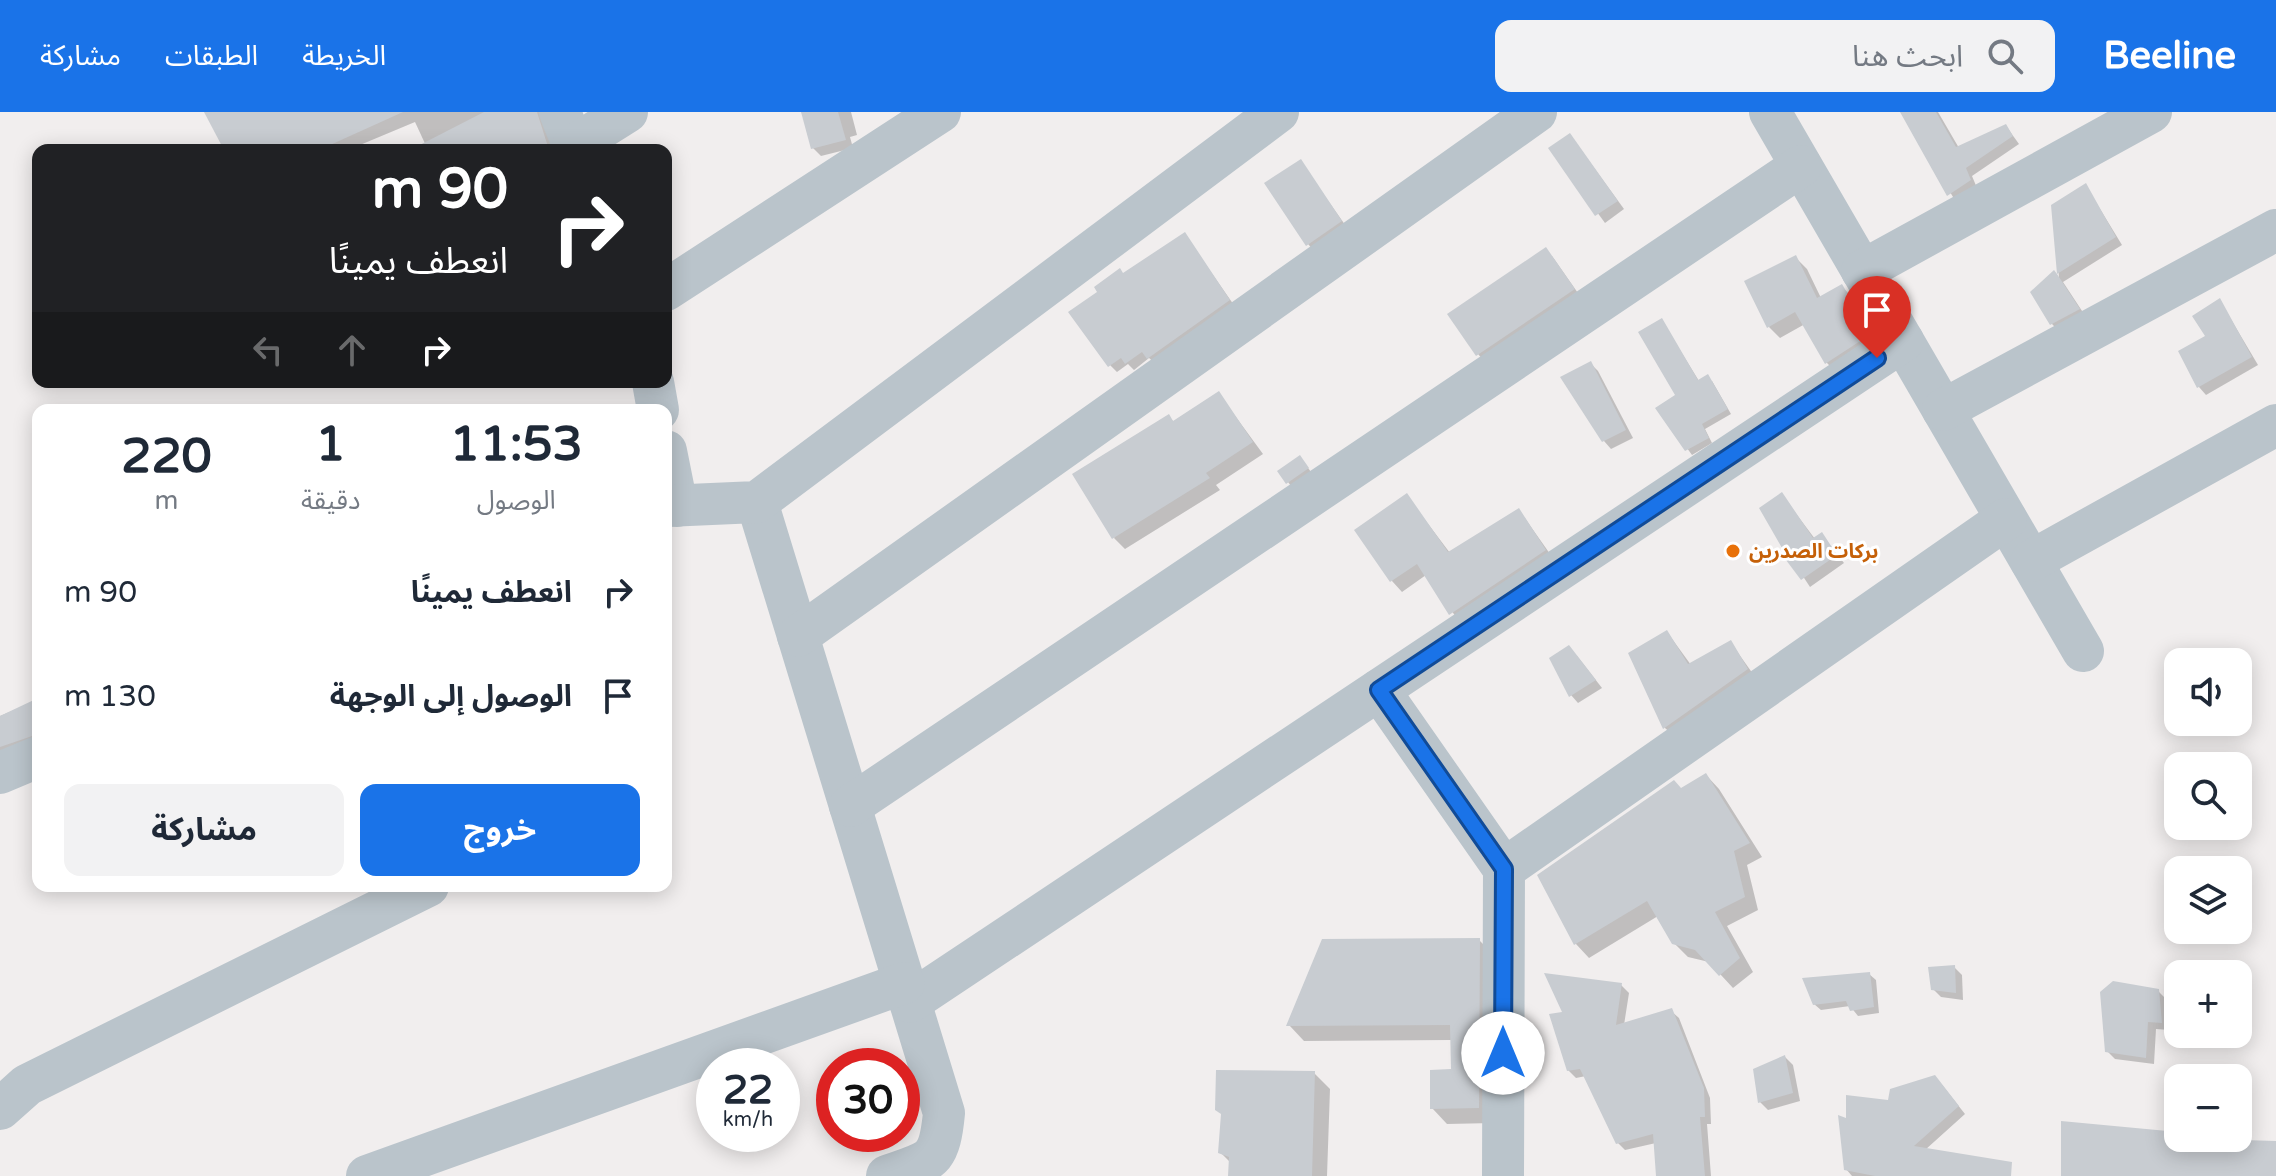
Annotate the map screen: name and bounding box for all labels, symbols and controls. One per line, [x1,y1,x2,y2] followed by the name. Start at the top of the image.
[1495,20,2055,92] search box
[2103,33,2236,79] text: Beeline
[1983,34,2027,78] icon: search
[1852,38,1963,75] text: ابحث هنا
[40,39,121,73] text: مشاركة
[165,39,258,73] text: الطبقات
[302,39,386,73] text: الخريطة
[372,156,508,223] text: 90 m
[536,176,640,280] icon: right
[329,240,508,283] text: انعطف يمينًا
[1843,276,1911,358] pin
[1855,288,1899,332] icon: arrive
[246,328,290,372] icon: left
[330,328,374,372] icon: ahead
[414,328,458,372] icon: right
[316,416,346,474] text: 1
[450,416,583,474] text: 11:53
[121,428,212,486] text: 220
[155,485,178,516] text: m
[301,485,360,516] text: دقيقة
[477,485,556,516] text: الوصول
[1749,540,1878,564] place label: بركات الصدرين
[1724,542,1742,560] marker: بركات الصدرين
[596,570,640,614] icon: right
[64,574,137,611] text: 90 m
[411,574,572,611] text: انعطف يمينًا
[2164,648,2252,1152] map controls
[2164,648,2252,736] button: sound
[596,674,640,718] icon: arrive
[64,678,156,715] text: 130 m
[330,678,572,715] text: الوصول إلى الوجهة
[2164,752,2252,840] button: search
[64,784,344,876] button: مشاركة
[360,784,640,876] button: خروج
[2164,856,2252,944] button: layers
[2164,960,2252,1048] button: +
[1461,1011,1545,1095] position arrow
[816,1048,920,1152] speed limit sign: 30
[2164,1064,2252,1152] button: −
[723,1066,773,1114] text: 22
[723,1108,773,1132] text: km/h

